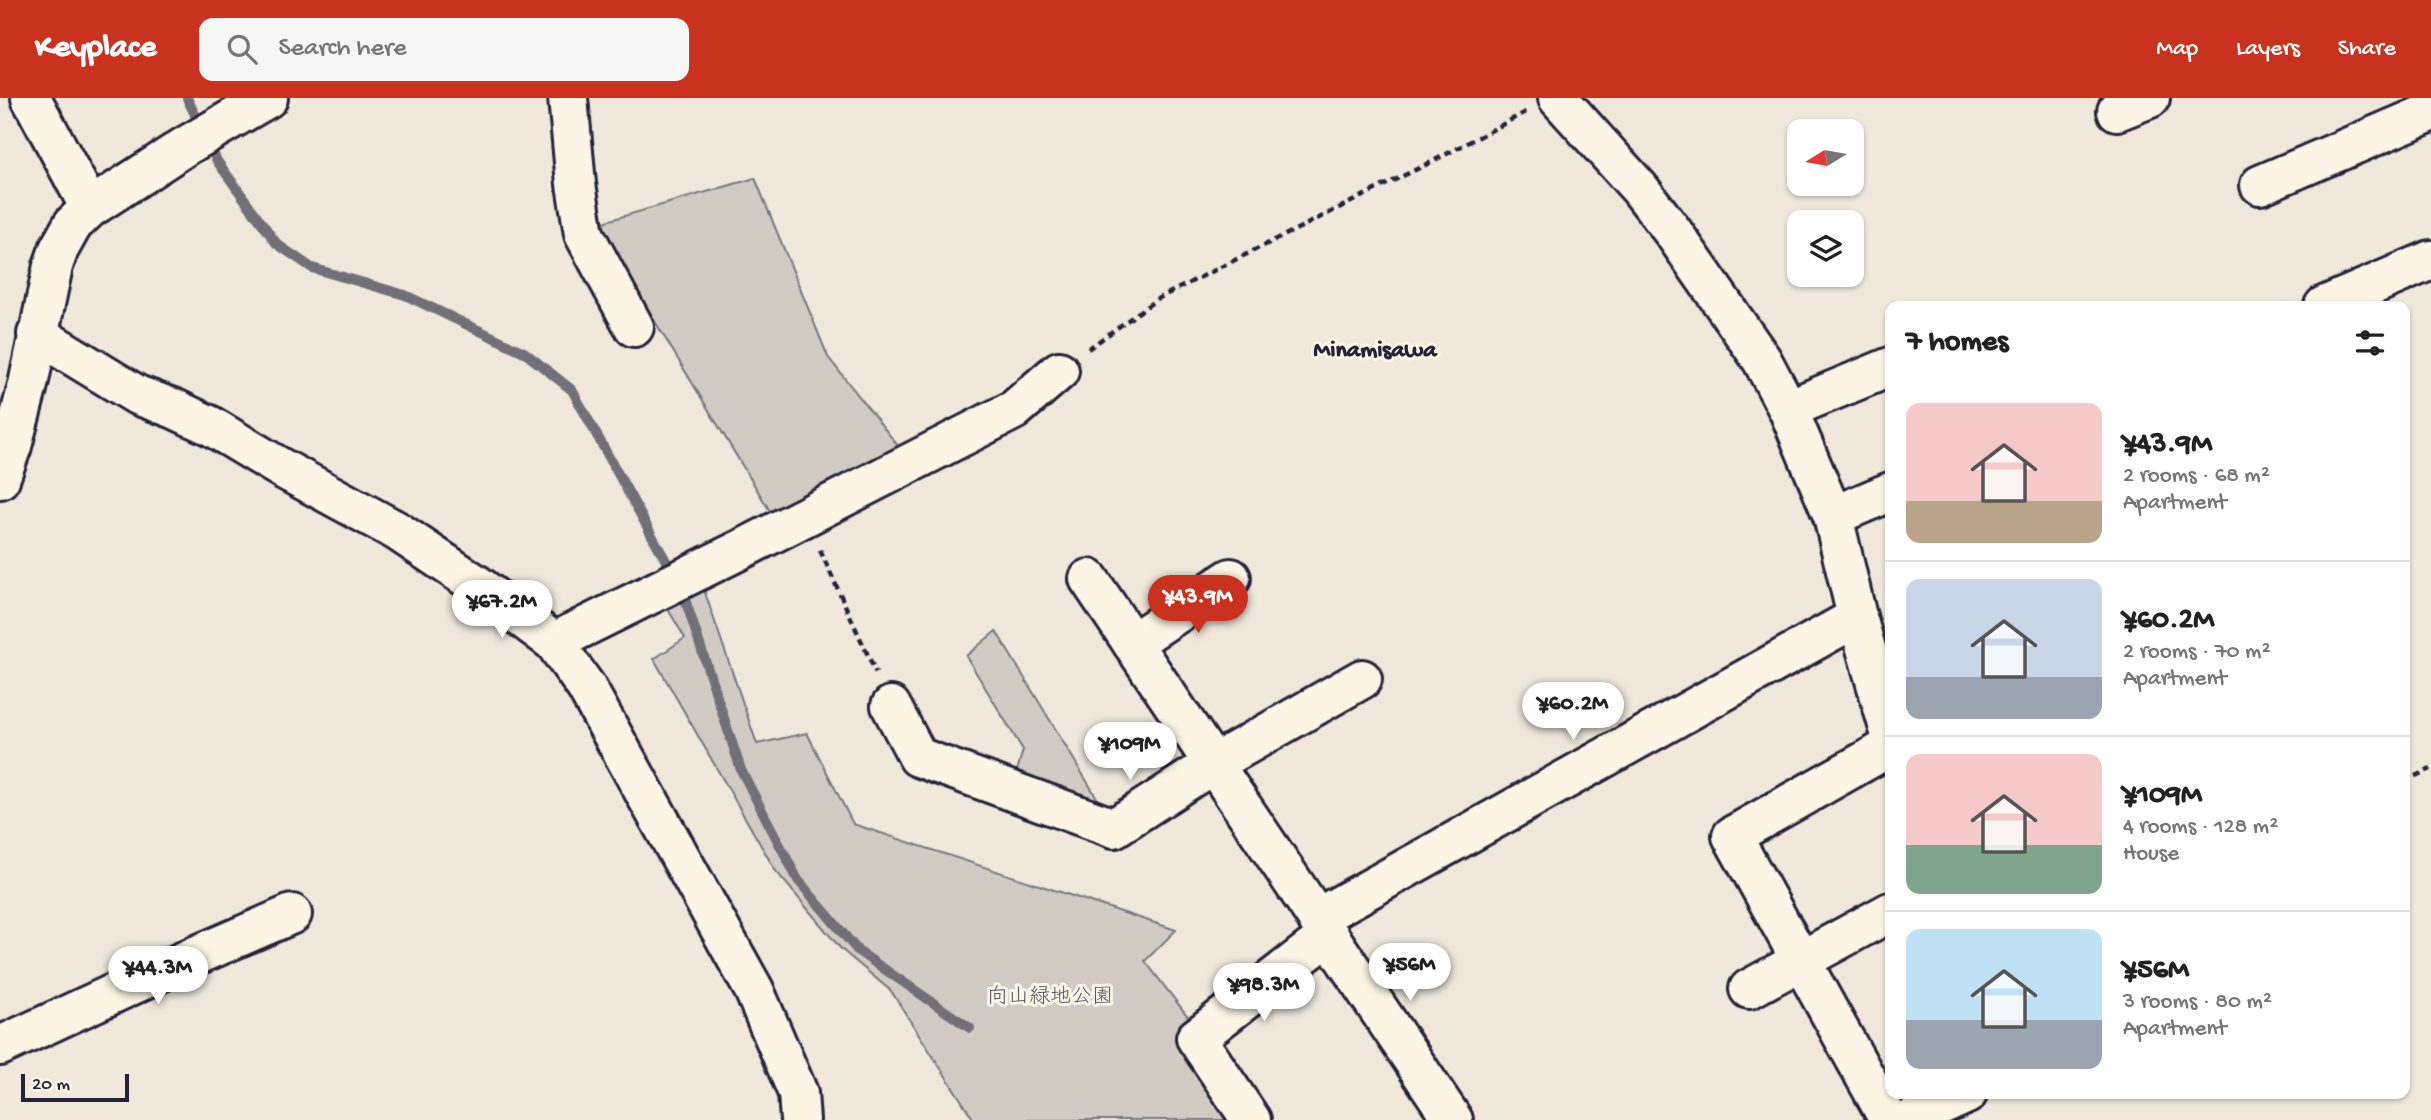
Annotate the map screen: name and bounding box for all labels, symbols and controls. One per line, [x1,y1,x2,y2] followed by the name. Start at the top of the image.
[199,18,689,81] search box
[35,30,157,68] text: Keyplace
[223,30,261,68] icon: search
[279,34,407,65] text: Search here
[2156,35,2198,64] text: Map
[2236,35,2300,64] text: Layers
[2338,35,2396,64] text: Share
[1787,119,1864,196] north arrow
[1787,119,1864,287] map controls
[1787,210,1864,287] button: layers
[2351,324,2389,362] icon: filters
[1906,326,2008,361] text: 7 homes
[1314,337,1438,366] district label: Minamisawa
[2123,428,2212,463] text: ¥43.9M
[1962,431,2046,515] icon: home
[2123,463,2270,490] text: 2 rooms · 68 m²
[2123,490,2227,517] text: Apartment
[1141,575,1255,635] pin: ¥43.9M
[445,580,559,640] pin: ¥67.2M
[1164,584,1232,611] text: ¥43.9M
[468,589,536,616] text: ¥67.2M
[2123,604,2214,639] text: ¥60.2M
[1962,607,2046,691] icon: home
[2123,639,2271,666] text: 2 rooms · 70 m²
[2123,666,2227,693] text: Apartment
[1516,682,1630,742] pin: ¥60.2M
[1538,691,1608,718] text: ¥60.2M
[1081,722,1179,782] pin: ¥109M
[1100,731,1160,758] text: ¥109M
[2123,779,2202,814] text: ¥109M
[1962,782,2046,866] icon: home
[2123,814,2278,841] text: 4 rooms · 128 m²
[2123,841,2179,868] text: House
[1369,944,1451,1003] pin: ¥56M
[101,946,215,1006] pin: ¥44.3M
[1385,952,1435,979] text: ¥56M
[2123,954,2189,989] text: ¥56M
[124,955,192,982] text: ¥44.3M
[1962,957,2046,1041] icon: home
[1207,964,1321,1023] pin: ¥98.3M
[1229,972,1299,999] text: ¥98.3M
[987,984,1113,1011] park label: 向山緑地公園
[2123,989,2272,1016] text: 3 rooms · 80 m²
[2123,1016,2227,1043] text: Apartment
[21,1071,130,1103] scale bar
[32,1074,70,1097] text: 20 m

